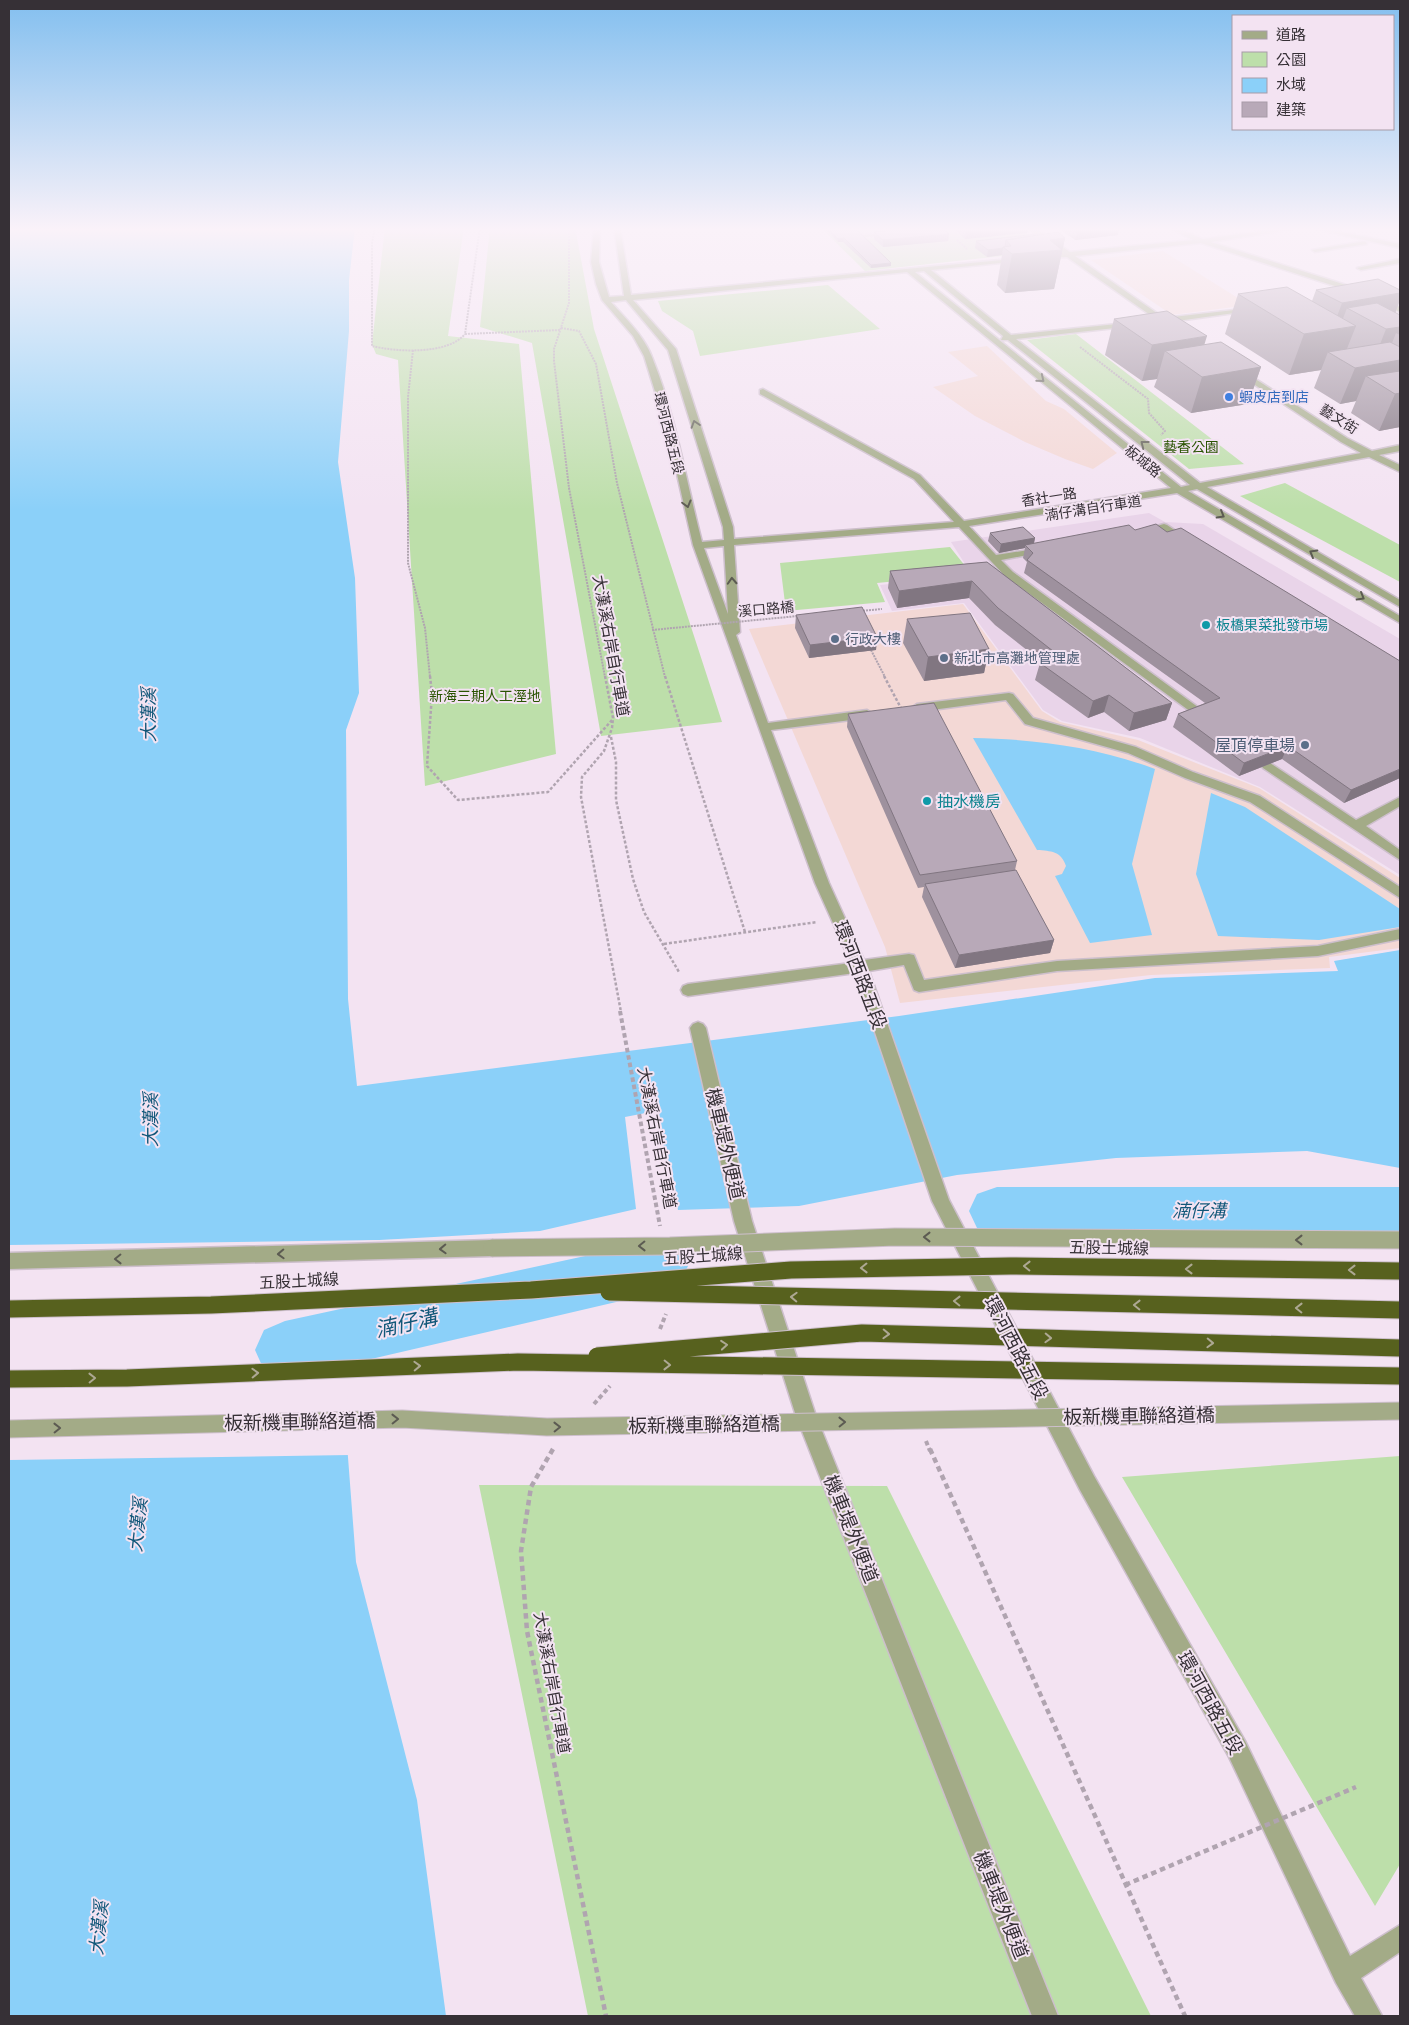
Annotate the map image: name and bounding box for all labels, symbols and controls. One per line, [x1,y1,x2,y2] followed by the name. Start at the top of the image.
[1232,15,1394,130] legend
[1276,26,1306,43] text: 道路
[1276,51,1306,68] text: 公園
[1276,76,1306,93] text: 水域
[1276,101,1306,118] text: 建築
[1035,374,1044,382] one-way arrow
[1239,389,1309,405] place label: 蝦皮店到店
[651,390,687,476] street label: 環河西路五段
[1223,391,1235,403] marker: 蝦皮店到店
[1317,401,1361,437] street label: 藝文街
[691,420,701,428] one-way arrow
[1163,439,1219,455] park label: 藝香公園
[1122,442,1164,480] street label: 板城路
[1141,442,1150,450] one-way arrow
[1020,485,1078,509] street label: 香社一路
[1043,492,1143,524] street label: 湳仔溝自行車道
[681,500,692,509] one-way arrow
[1216,508,1225,518] one-way arrow
[1309,549,1318,559] one-way arrow
[590,574,632,718] street label: 大漢溪右岸自行車道
[726,577,737,585] one-way arrow
[1356,591,1365,601] one-way arrow
[737,599,795,619] street label: 溪口路橋
[1216,617,1328,633] place label: 板橋果菜批發市場
[1200,619,1212,631] marker: 板橋果菜批發市場
[845,631,901,647] place label: 行政大樓
[829,633,841,645] marker: 行政大樓
[954,650,1080,666] place label: 新北市高灘地管理處
[938,652,950,664] marker: 新北市高灘地管理處
[139,685,159,742] water label: 大漢溪
[429,688,541,704] park label: 新海三期人工溼地
[1215,737,1295,754] place label: 屋頂停車場
[1299,739,1311,751] marker: 屋頂停車場
[937,793,1001,810] place label: 抽水機房
[921,795,933,807] marker: 抽水機房
[830,918,890,1032] street label: 環河西路五段
[635,1066,679,1210] street label: 大漢溪右岸自行車道
[702,1086,748,1202] street label: 機車堤外便道
[141,1090,161,1147] water label: 大漢溪
[1172,1201,1229,1221] water label: 湳仔溝
[922,1232,930,1242] one-way arrow
[1295,1235,1302,1245] one-way arrow
[1069,1239,1149,1257] street label: 五股土城線
[637,1241,645,1252] one-way arrow
[439,1244,447,1255] one-way arrow
[662,1245,744,1267] street label: 五股土城線
[277,1249,285,1260] one-way arrow
[114,1254,122,1265] one-way arrow
[1022,1261,1030,1271] one-way arrow
[860,1263,868,1273] one-way arrow
[1185,1264,1192,1274] one-way arrow
[1347,1265,1355,1275] one-way arrow
[259,1270,339,1292] street label: 五股土城線
[790,1292,798,1303] one-way arrow
[980,1293,1052,1403] street label: 環河西路五段
[952,1296,960,1306] one-way arrow
[1132,1300,1140,1310] one-way arrow
[1295,1303,1302,1313] one-way arrow
[373,1304,442,1341] water label: 湳仔溝
[882,1328,890,1339] one-way arrow
[1044,1333,1052,1343] one-way arrow
[1207,1337,1215,1348] one-way arrow
[720,1339,728,1350] one-way arrow
[664,1360,671,1370] one-way arrow
[414,1361,422,1372] one-way arrow
[251,1367,259,1378] one-way arrow
[89,1373,97,1383] one-way arrow
[1063,1404,1215,1428] street label: 板新機車聯絡道橋
[224,1410,376,1434] street label: 板新機車聯絡道橋
[628,1413,780,1437] street label: 板新機車聯絡道橋
[392,1414,399,1424] one-way arrow
[838,1417,846,1428] one-way arrow
[554,1422,561,1432] one-way arrow
[54,1423,62,1433] one-way arrow
[820,1472,882,1586] street label: 機車堤外便道
[125,1494,151,1553] water label: 大漢溪
[531,1611,573,1755] street label: 大漢溪右岸自行車道
[1173,1648,1247,1758] street label: 環河西路五段
[970,1848,1032,1962] street label: 機車堤外便道
[86,1897,112,1956] water label: 大漢溪

